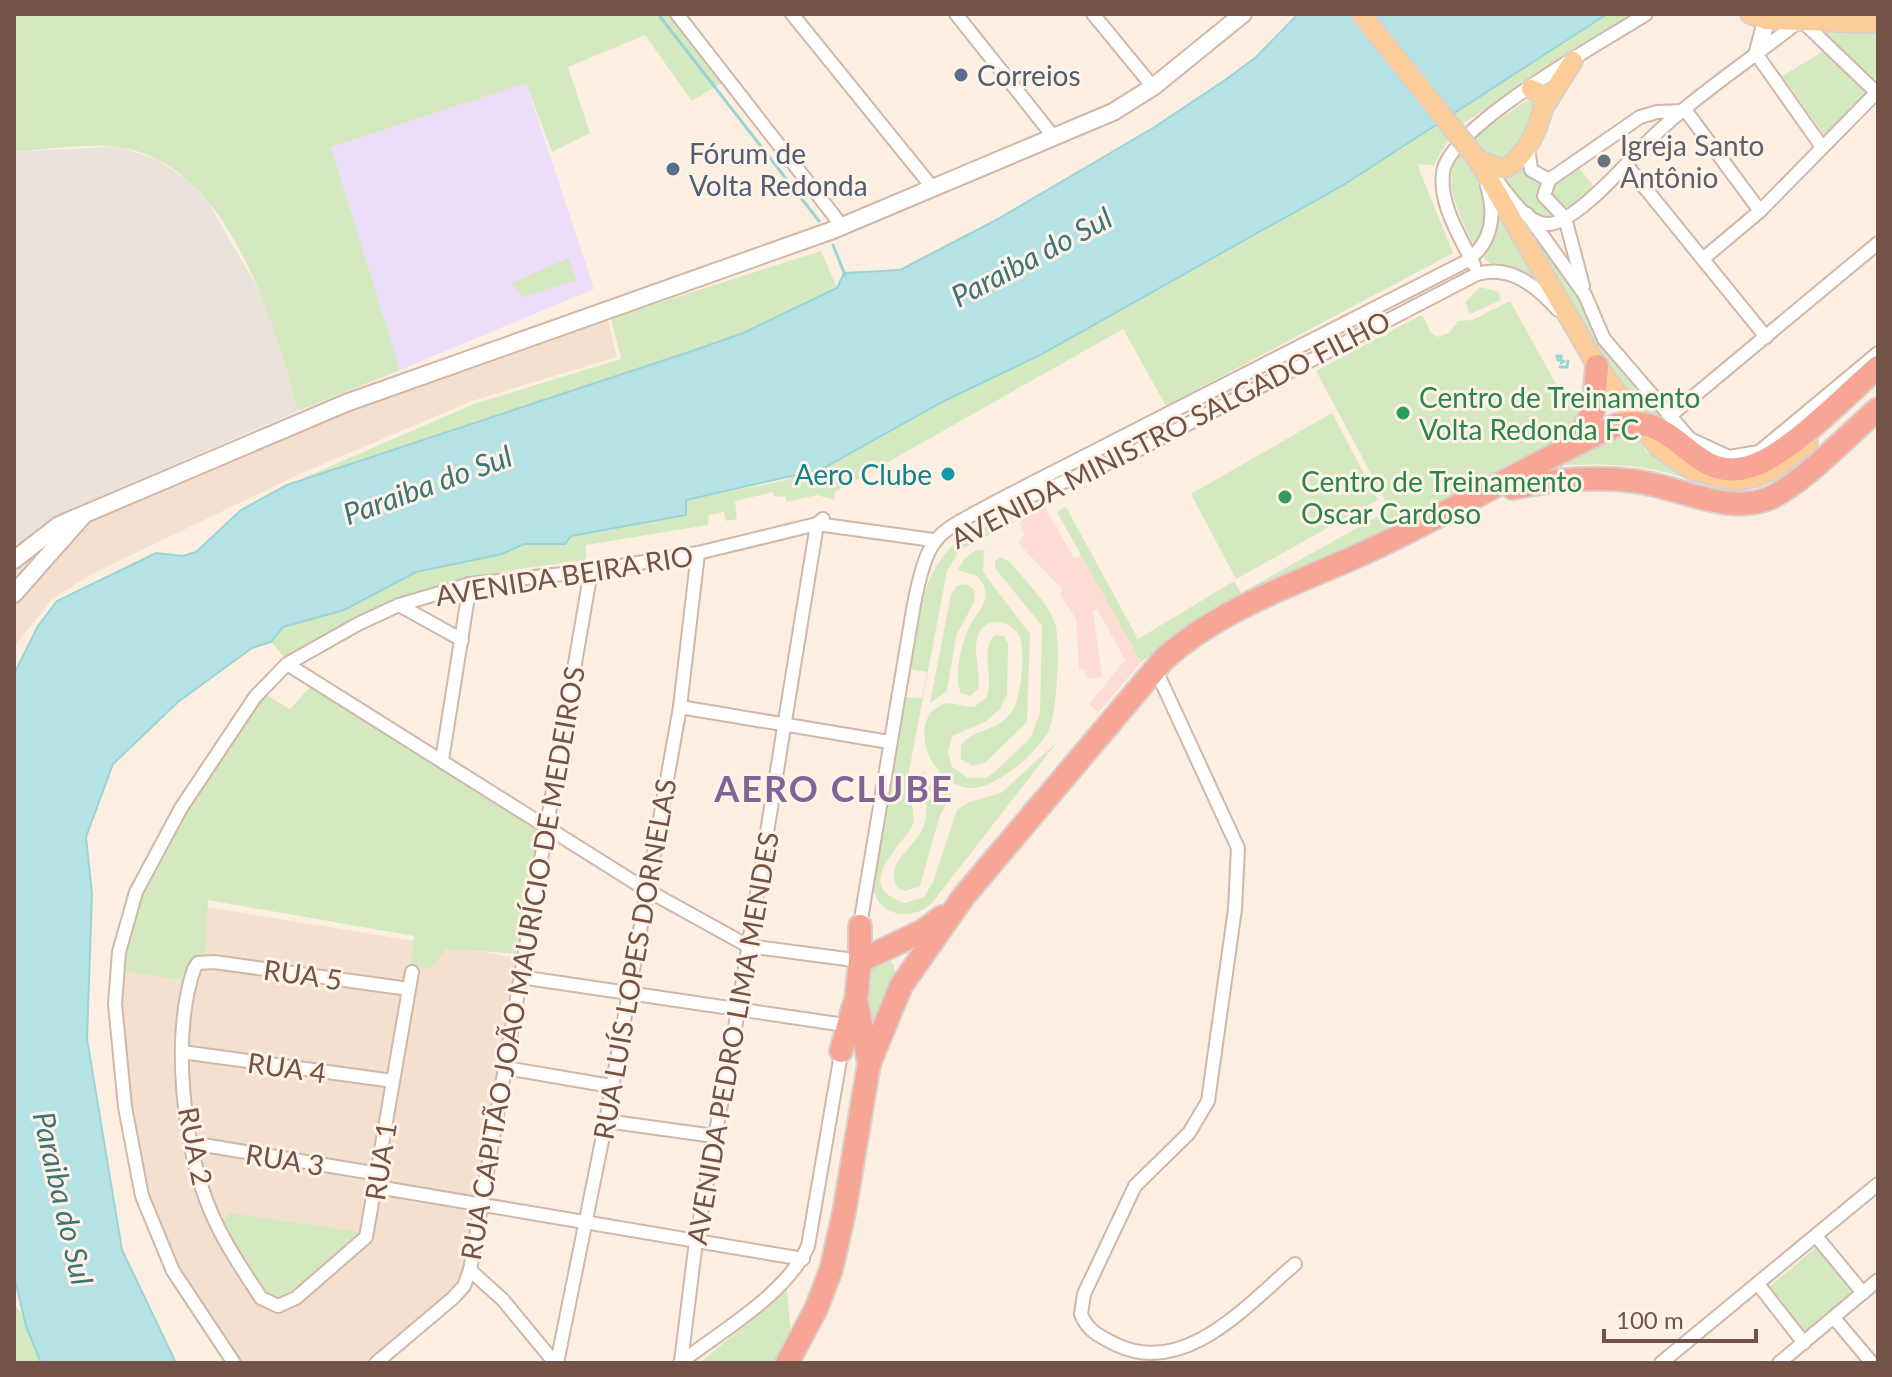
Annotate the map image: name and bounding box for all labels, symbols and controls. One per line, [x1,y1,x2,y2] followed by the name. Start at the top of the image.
[977,58,1081,92] place label: Correios
[952,66,970,84] marker: Correios
[1620,128,1764,194] place label: Igreja Santo Antônio
[689,136,868,202] place label: Fórum de Volta Redonda
[1595,152,1613,170] marker: Igreja Santo Antônio
[664,160,682,178] marker: Fórum de Volta Redonda
[944,198,1118,313] water label: Paraiba do Sul
[945,303,1395,555] street label: AVENIDA MINISTRO SALGADO FILHO
[1419,380,1700,446] place label: Centro de Treinamento Volta Redonda FC
[1394,404,1412,422] marker: Centro de Treinamento Volta Redonda FC
[338,437,517,531] water label: Paraiba do Sul
[795,457,932,491] place label: Aero Clube
[1301,464,1582,530] place label: Centro de Treinamento Oscar Cardoso
[939,465,957,483] marker: Aero Clube
[1276,488,1294,506] marker: Centro de Treinamento Oscar Cardoso
[433,538,695,612] street label: AVENIDA BEIRA RIO
[453,664,591,1262] street label: RUA CAPITÃO JOÃO MAURÍCIO DE MEDEIROS
[713,766,954,810] district label: AERO CLUBE
[586,776,682,1142] street label: RUA LUÍS LOPES DORNELAS
[679,829,785,1247] street label: AVENIDA PEDRO LIMA MENDES
[262,952,344,996] street label: RUA 5
[246,1045,328,1089] street label: RUA 4
[172,1104,220,1188] street label: RUA 2
[27,1108,101,1289] water label: Paraiba do Sul
[357,1119,403,1203] street label: RUA 1
[243,1136,327,1182] street label: RUA 3
[1604,1293,1756,1343] scale bar
[1616,1305,1684,1334] text: 100 m

